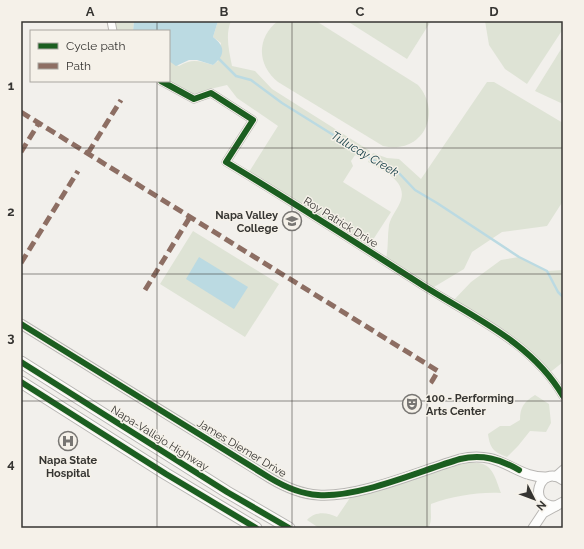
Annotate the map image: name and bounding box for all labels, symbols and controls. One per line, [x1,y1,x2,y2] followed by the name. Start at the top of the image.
[86,4,95,19] text: A
[220,4,229,19] text: B
[356,4,365,19] text: C
[489,4,499,19] text: D
[30,30,170,82] legend
[66,39,125,53] text: Cycle path
[66,59,91,73] text: Path
[8,78,15,93] text: 1
[329,128,402,180] water label: Tulucay Creek
[301,194,381,251] street label: Roy Patrick Drive
[7,204,15,219] text: 2
[215,209,278,235] place label: Napa Valley College
[281,210,303,232] school or university icon: Napa Valley College
[7,330,15,345] text: 3
[426,392,514,418] place label: 100 - Performing Arts Center
[401,393,423,415] theatre icon: 100 - Performing Arts Center
[108,403,211,474] street label: Napa-Vallejo Highway
[195,417,289,480] street label: James Diemer Drive
[57,430,79,452] hospital icon: Napa State Hospital
[39,454,98,480] place label: Napa State Hospital
[7,456,15,471] text: 4
[514,479,554,519] north arrow
[533,498,549,513] text: N

